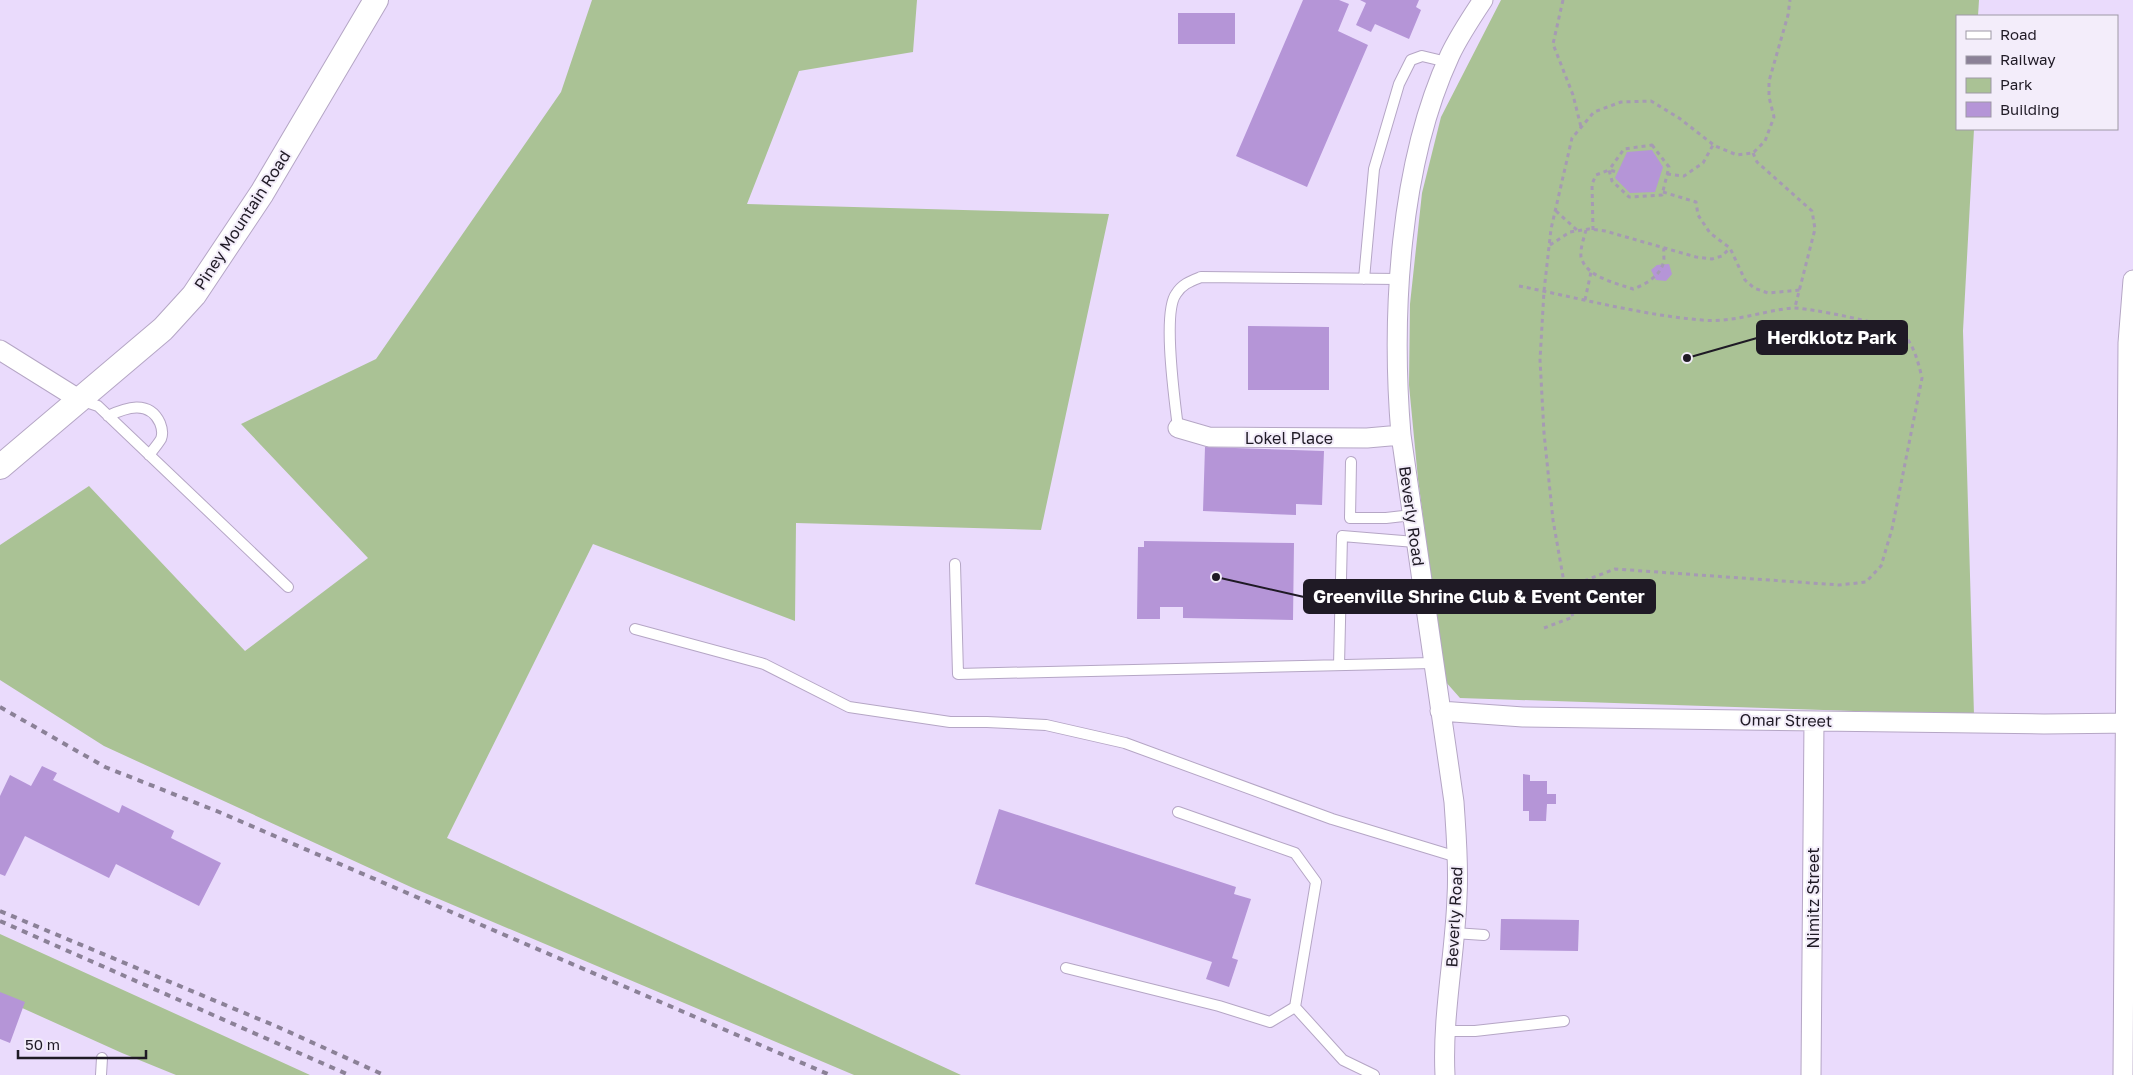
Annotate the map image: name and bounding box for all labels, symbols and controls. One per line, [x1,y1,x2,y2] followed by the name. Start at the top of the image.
[1956,15,2118,130] legend
[2000,25,2037,43] text: Road
[2000,50,2056,68] text: Railway
[2000,75,2033,93] text: Park
[2000,100,2060,118] text: Building
[189,147,295,293] street label: Piney Mountain Road
[1757,321,1907,354] callout: Herdklotz Park
[1767,326,1898,348] text: Herdklotz Park
[1245,428,1333,448] street label: Lokel Place
[1395,465,1429,567] street label: Beverly Road
[1304,580,1655,613] callout: Greenville Shrine Club & Event Center
[1313,585,1645,607] text: Greenville Shrine Club & Event Center
[1740,709,1832,731] street label: Omar Street
[1803,847,1823,949] street label: Nimitz Street
[1441,866,1467,968] street label: Beverly Road
[18,1028,145,1060] scale bar
[25,1035,60,1053] text: 50 m

